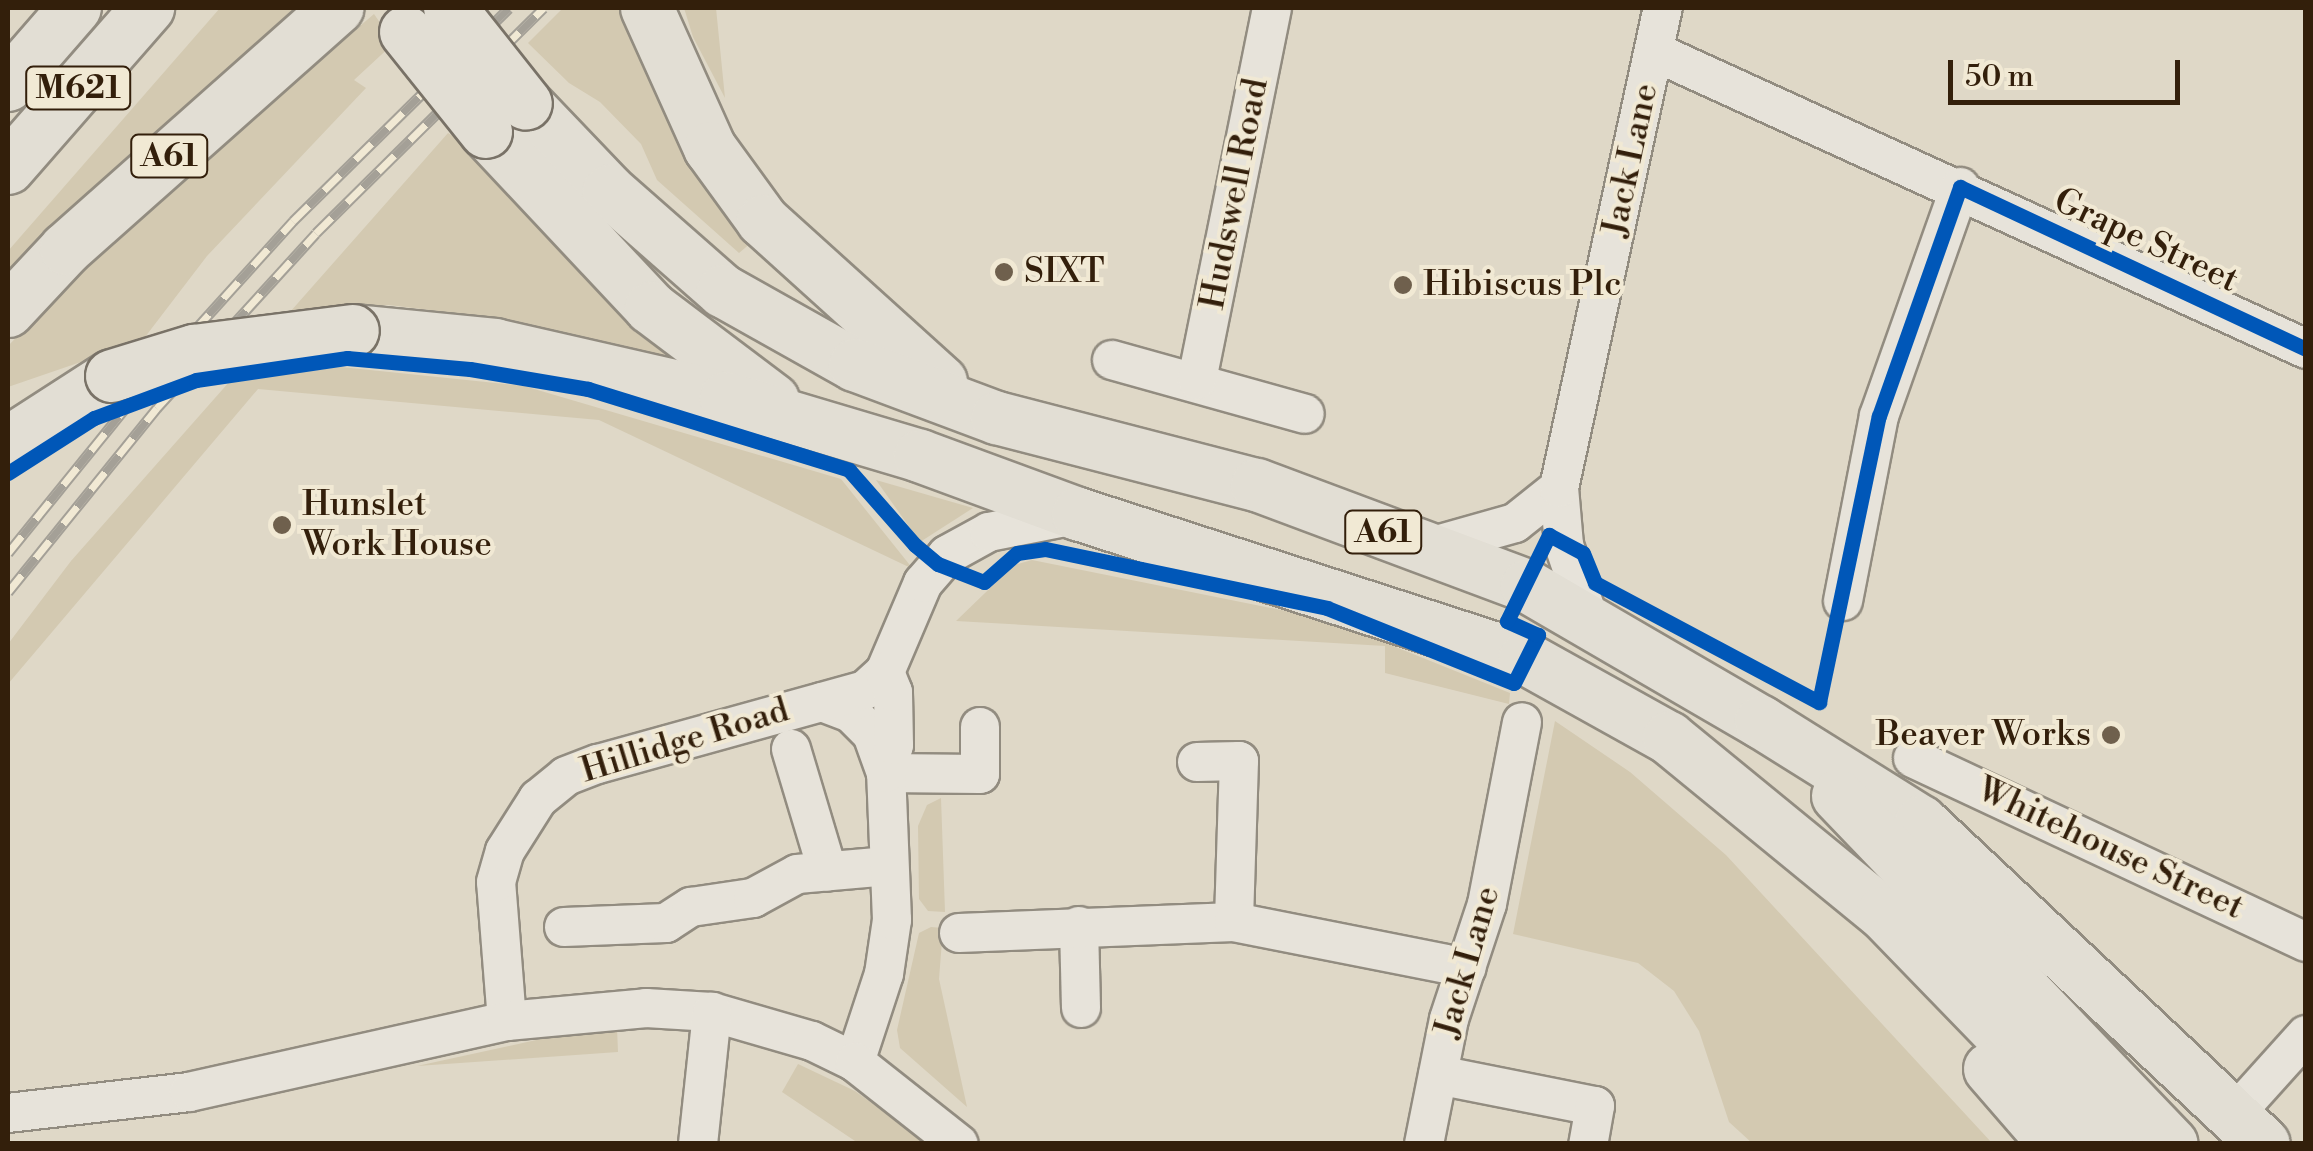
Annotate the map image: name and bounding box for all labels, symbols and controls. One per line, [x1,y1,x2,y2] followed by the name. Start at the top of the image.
[1953,40,2186,102] scale bar
[1965,58,2034,96] text: 50 m
[23,61,133,115] road number: M621
[1192,75,1278,313] street label: Hudswell Road
[1594,80,1668,240] street label: Jack Lane
[129,129,209,183] road number: A61
[2047,180,2245,302] street label: Grape Street
[1024,251,1105,293] place label: SIXT
[993,261,1015,283] marker: SIXT
[1423,264,1622,306] place label: Hibiscus Plc
[1392,274,1414,296] marker: Hibiscus Plc
[302,484,492,566] place label: Hunslet Work House
[1343,505,1423,559] road number: A61
[271,514,293,536] marker: Hunslet Work House
[576,689,794,793] street label: Hillidge Road
[1876,714,2091,756] place label: Beaver Works
[2100,724,2122,746] marker: Beaver Works
[1970,769,2250,929] street label: Whitehouse Street
[1426,882,1510,1042] street label: Jack Lane

